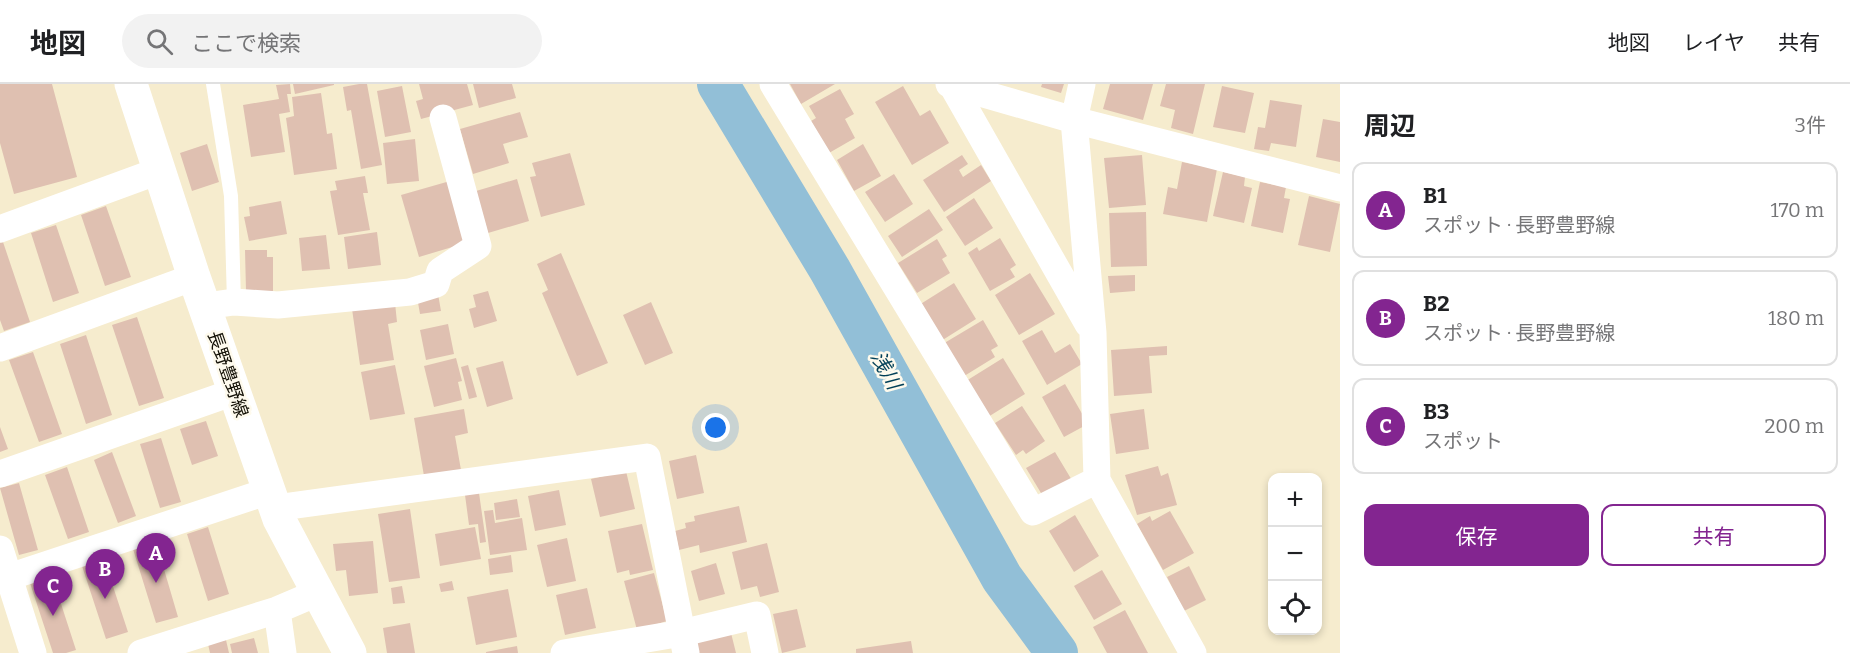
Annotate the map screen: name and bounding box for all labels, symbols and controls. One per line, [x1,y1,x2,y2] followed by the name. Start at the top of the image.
[122,14,542,68] search box
[143,25,176,58] icon: search
[30,27,86,60] text: 地図
[191,30,301,57] text: ここで検索
[1608,30,1650,56] text: 地図
[1683,30,1745,56] text: レイヤ
[1778,30,1820,56] text: 共有
[1364,111,1416,142] text: 周辺
[1795,113,1826,137] text: 3件
[1423,182,1447,209] text: B1
[1378,198,1393,222] text: A
[1771,198,1824,222] text: 170 m
[1423,213,1615,237] text: スポット · 長野豊野線
[1423,290,1450,317] text: B2
[1379,306,1392,330] text: B
[1768,306,1824,330] text: 180 m
[1423,321,1615,345] text: スポット · 長野豊野線
[203,328,253,420] street label: 長野豊野線
[866,347,907,395] water label: 浅川
[1423,398,1450,425] text: B3
[701,413,730,442] your location
[1379,414,1392,438] text: C
[1764,414,1824,438] text: 200 m
[1423,429,1503,453] text: スポット
[1268,473,1322,635] map controls
[1268,473,1322,527] button: +
[1364,504,1589,566] button: 保存
[1601,504,1826,566] button: 共有
[1268,527,1322,581] button: −
[136,534,176,583] pin: A
[86,550,124,599] pin: B
[34,566,72,616] pin: C
[1268,581,1322,635] button: locate

